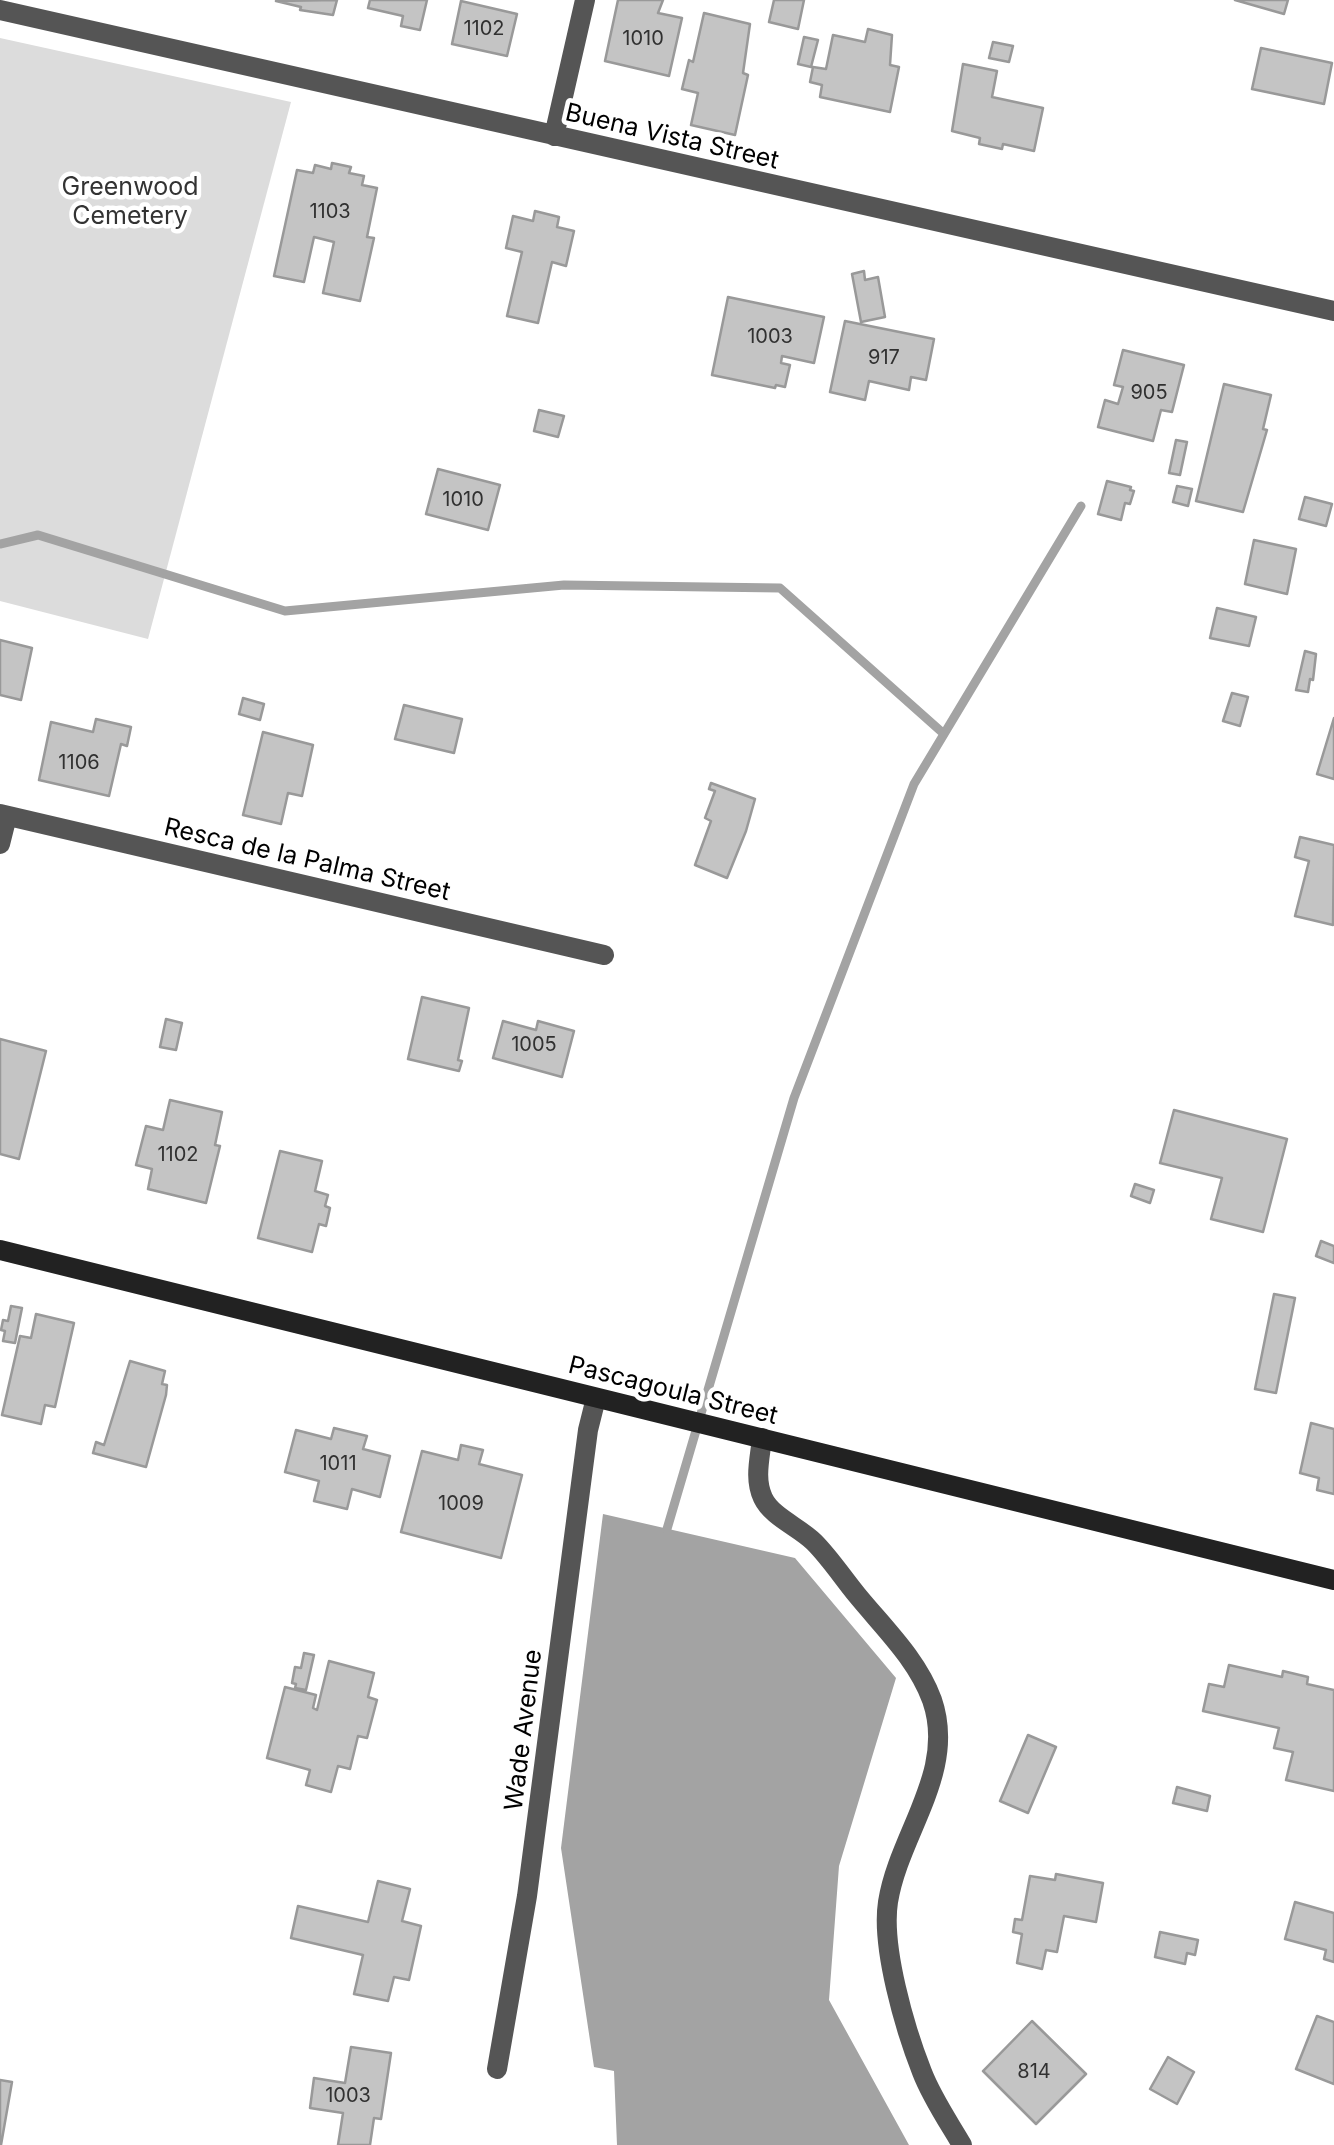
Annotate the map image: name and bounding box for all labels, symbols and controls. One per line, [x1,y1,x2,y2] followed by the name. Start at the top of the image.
[463,17,505,41] house number: 1102
[622,27,664,51] house number: 1010
[562,98,782,176] street label: Buena Vista Street
[62,172,198,231] park label: Greenwood Cemetery
[309,200,351,224] house number: 1103
[747,325,793,349] house number: 1003
[868,346,900,370] house number: 917
[1130,381,1168,405] house number: 905
[442,488,484,512] house number: 1010
[58,751,100,775] house number: 1106
[161,812,453,908] street label: Resca de la Palma Street
[511,1033,557,1057] house number: 1005
[157,1143,199,1167] house number: 1102
[565,1350,781,1432] street label: Pascagoula Street
[319,1452,357,1476] house number: 1011
[438,1492,484,1516] house number: 1009
[499,1648,549,1812] street label: Wade Avenue
[1017,2060,1051,2084] house number: 814
[325,2084,371,2108] house number: 1003

